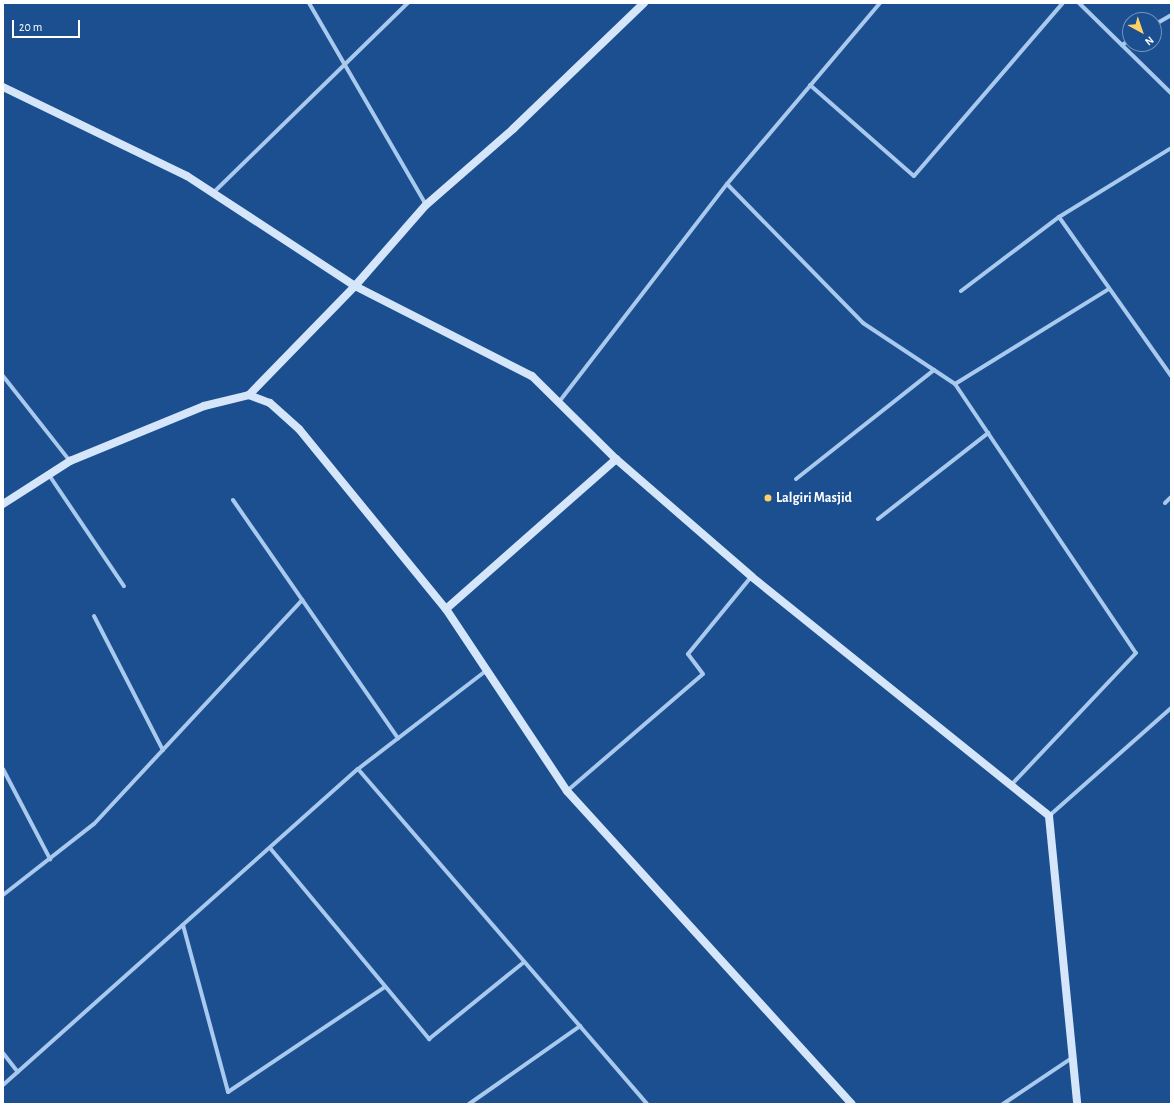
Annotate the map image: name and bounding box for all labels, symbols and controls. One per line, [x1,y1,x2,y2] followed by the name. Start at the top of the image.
[14,12,82,38] scale bar
[1122,12,1162,52] north arrow
[19,21,42,33] text: 20 m
[1143,34,1156,47] text: N
[776,490,852,506] place label: Lalgiri Masjid
[763,493,773,503] marker: Lalgiri Masjid

